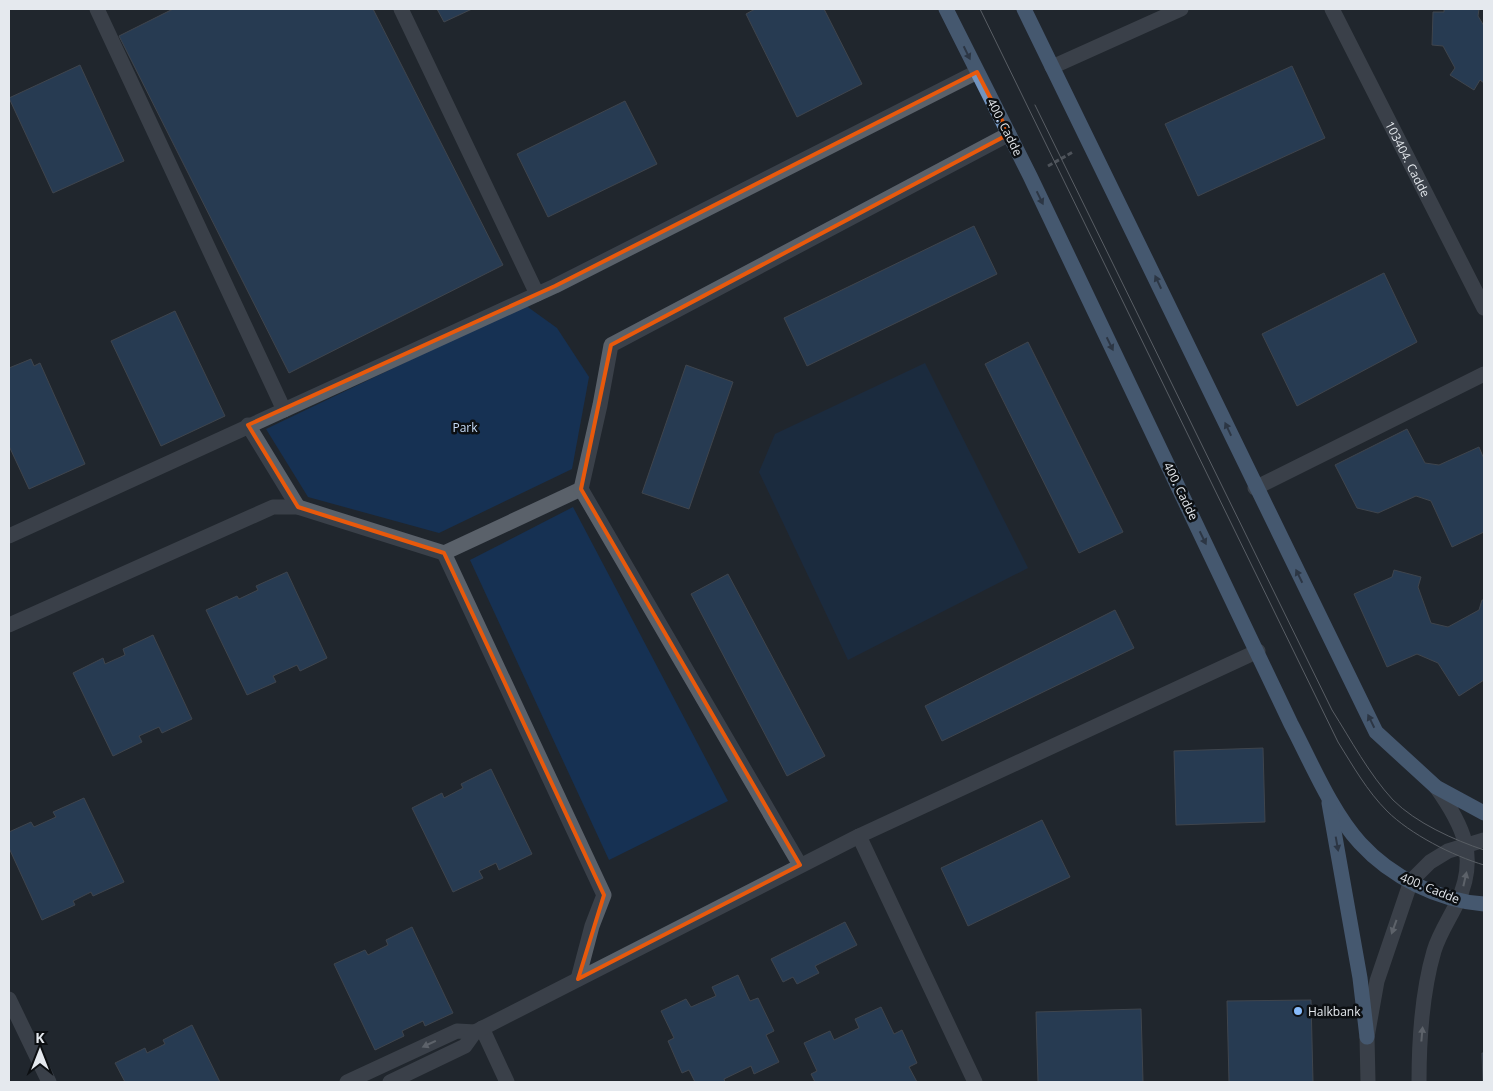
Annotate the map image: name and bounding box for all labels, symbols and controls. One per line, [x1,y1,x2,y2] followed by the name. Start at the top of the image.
[963,45,972,60] one-way arrow
[983,95,1027,159] street label: 400. Cadde
[1382,118,1435,200] street label: 103404. Cadde
[1036,191,1044,205] one-way arrow
[1154,275,1162,289] one-way arrow
[1106,337,1115,352] one-way arrow
[452,419,478,436] park label: Park
[1223,422,1231,436] one-way arrow
[1160,459,1202,523] street label: 400. Cadde
[1200,531,1208,545] one-way arrow
[1294,568,1303,583] one-way arrow
[1367,714,1375,728] one-way arrow
[1333,837,1341,853] one-way arrow
[1398,868,1462,908] street label: 400. Cadde
[1461,871,1469,886] one-way arrow
[1390,920,1398,935] one-way arrow
[1308,1003,1361,1020] place label: Halkbank
[1292,1005,1304,1017] marker: Halkbank
[1418,1025,1426,1041] one-way arrow
[15,1026,65,1076] north arrow
[35,1028,45,1047] text: K
[422,1040,436,1048] one-way arrow

